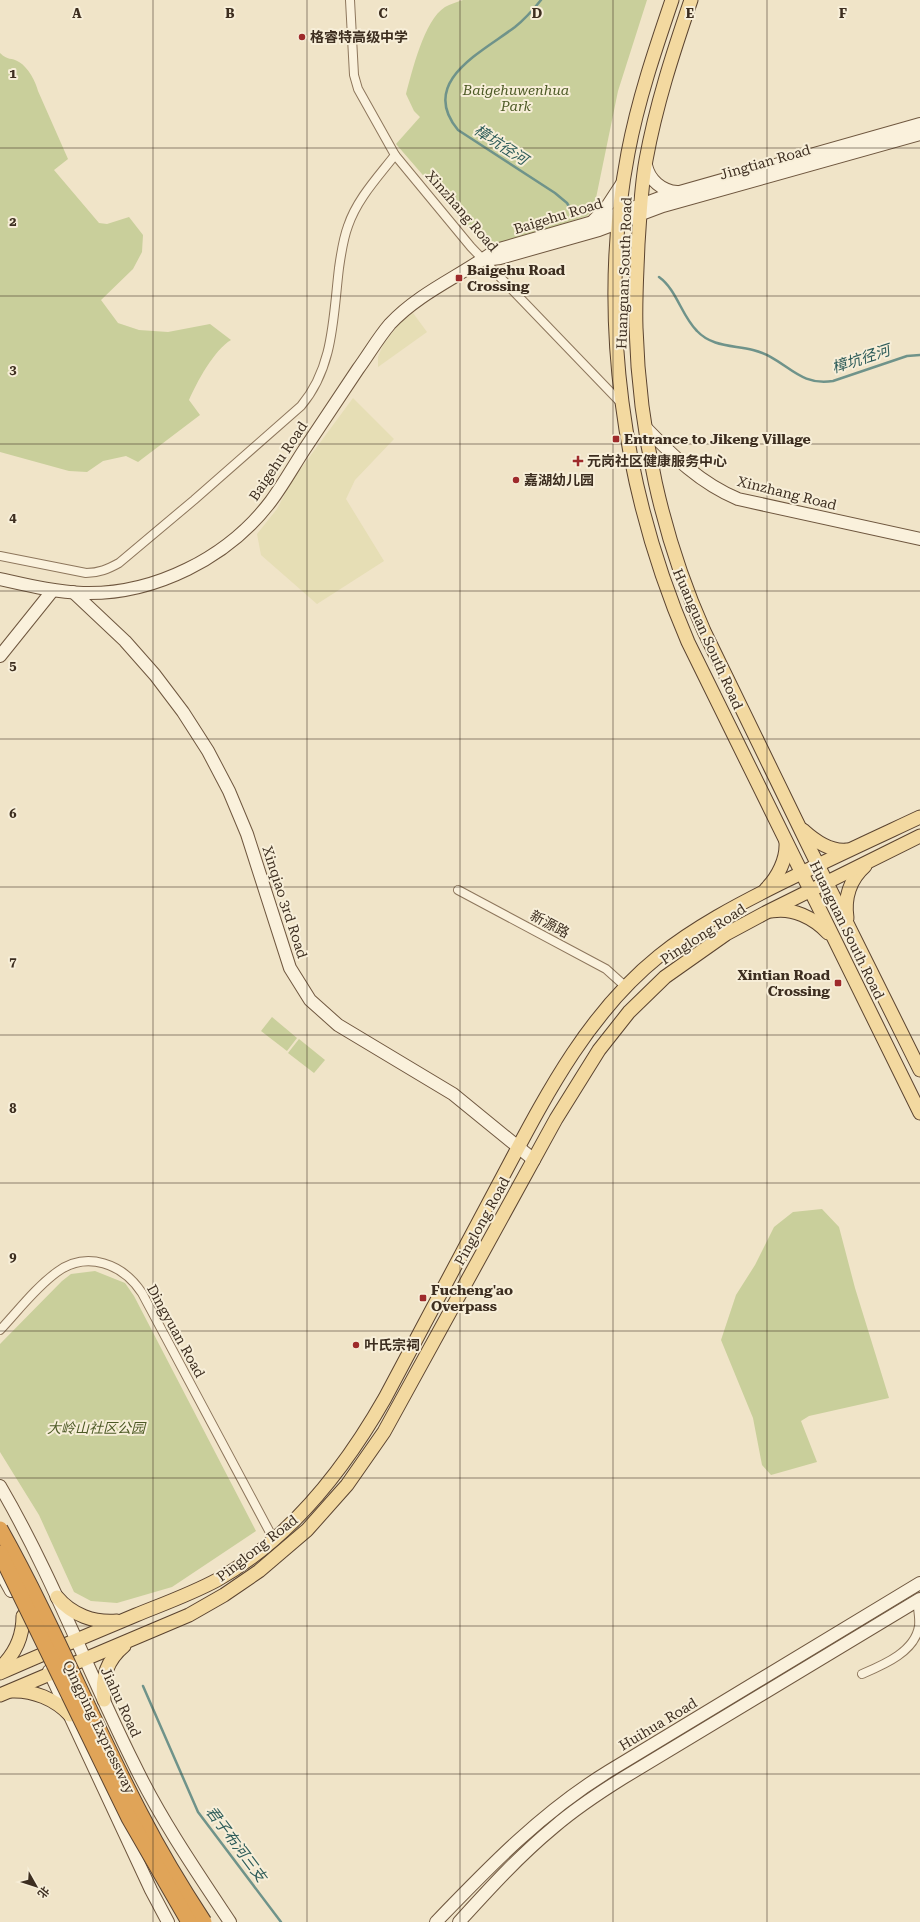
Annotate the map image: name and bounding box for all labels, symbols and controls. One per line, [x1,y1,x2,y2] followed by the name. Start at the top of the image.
[72,6,82,21] text: A
[225,6,235,21] text: B
[378,6,388,21] text: C
[532,6,542,21] text: D
[686,6,694,21] text: E
[839,6,847,21] text: F
[310,29,408,45] place label: 格睿特高级中学
[297,32,307,42] marker: 格睿特高级中学
[9,66,17,81] text: 1
[462,82,569,114] park label: Baigehuwenhua Park
[471,121,534,171] water label: 樟坑径河
[718,141,812,183] street label: Jingtian Road
[423,167,502,255] street label: Xinzhang Road
[512,195,604,237] street label: Baigehu Road
[613,197,635,349] street label: Huanguan South Road
[9,214,17,229] text: 2
[467,262,566,294] place label: Baigehu Road Crossing
[454,273,464,283] marker: Baigehu Road Crossing
[830,340,895,377] water label: 樟坑径河
[9,362,17,377] text: 3
[246,418,310,504] street label: Baigehu Road
[624,431,811,447] place label: Entrance to Jikeng Village
[611,434,621,444] marker: Entrance to Jikeng Village
[587,453,727,469] place label: 元岗社区健康服务中心
[572,455,584,467] marker: 元岗社区健康服务中心
[524,472,594,488] place label: 嘉湖幼儿园
[736,473,838,513] street label: Xinzhang Road
[511,475,521,485] marker: 嘉湖幼儿园
[9,510,17,525] text: 4
[670,566,746,712] street label: Huanguan South Road
[9,658,17,673] text: 5
[9,806,17,821] text: 6
[259,844,311,960] street label: Xinqiao 3rd Road
[806,858,888,1002] street label: Huanguan South Road
[657,900,749,967] street label: Pinglong Road
[528,907,572,941] street label: 新源路
[9,954,17,969] text: 7
[737,967,831,999] place label: Xintian Road Crossing
[833,978,843,988] marker: Xintian Road Crossing
[9,1101,17,1116] text: 8
[451,1174,513,1268] street label: Pinglong Road
[9,1249,17,1264] text: 9
[144,1282,208,1380] street label: Dingyuan Road
[431,1282,513,1314] place label: Fucheng'ao Overpass
[418,1293,428,1303] marker: Fucheng'ao Overpass
[364,1337,420,1353] place label: 叶氏宗祠
[351,1340,361,1350] marker: 叶氏宗祠
[47,1420,147,1436] park label: 大岭山社区公园
[213,1511,301,1585] street label: Pinglong Road
[60,1658,139,1797] street label: Qingping Expressway
[98,1664,144,1740] street label: Jiahu Road
[616,1694,700,1754] street label: Huihua Road
[202,1803,271,1887] water label: 君子布河三支
[16,1866,56,1906] north arrow
[35,1884,52,1900] text: 北

